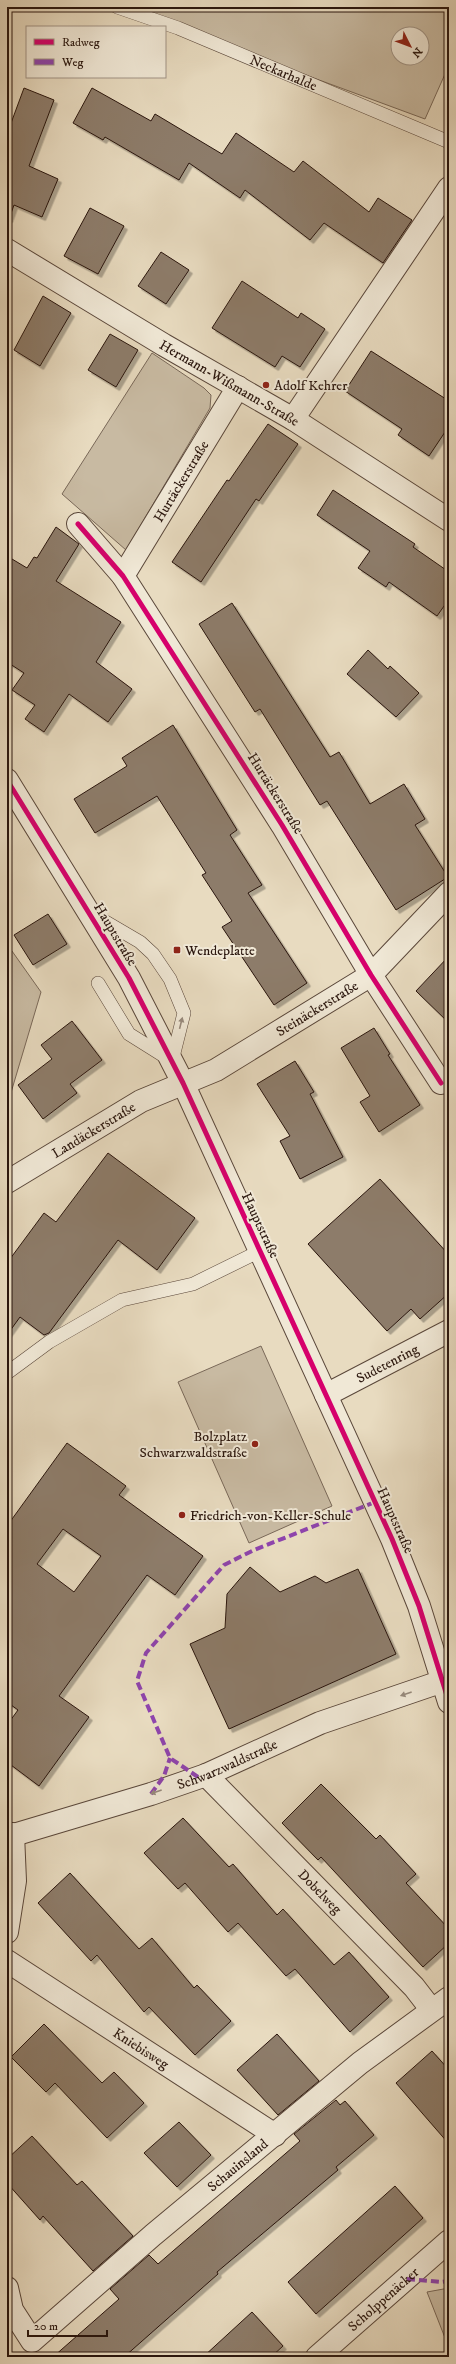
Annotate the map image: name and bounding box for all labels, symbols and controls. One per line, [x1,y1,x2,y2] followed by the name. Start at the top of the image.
[26,26,166,78] legend
[390,26,430,66] north arrow
[62,35,100,50] text: Radweg
[408,44,425,60] text: N
[247,51,320,96] street label: Neckarhalde
[61,55,83,70] text: Weg
[156,336,303,431] street label: Hermann-Wißmann-Straße
[274,377,348,395] place label: Adolf Kehrer
[261,380,271,390] marker: Adolf Kehrer
[150,437,213,526] street label: Hurtäckerstraße
[243,750,307,838] street label: Hurtäckerstraße
[89,900,141,970] street label: Hauptstraße
[184,942,255,960] place label: Wendeplatte
[172,945,182,955] marker: Wendeplatte
[273,977,362,1041] street label: Steinäckerstraße
[178,1017,184,1029] one-way arrow
[49,1098,139,1163] street label: Landäckerstraße
[237,1190,283,1261] street label: Hauptstraße
[354,1340,422,1388] street label: Sudetenring
[140,1428,247,1462] place label: Bolzplatz Schwarzwaldstraße
[250,1439,260,1449] marker: Bolzplatz Schwarzwaldstraße
[373,1485,418,1556] street label: Hauptstraße
[190,1507,351,1525] place label: Friedrich-von-Keller-Schule
[177,1510,187,1520] marker: Friedrich-von-Keller-Schule
[400,1691,412,1697] one-way arrow
[175,1736,281,1794] street label: Schwarzwaldstraße
[150,1789,162,1795] one-way arrow
[294,1866,345,1918] street label: Dobelweg
[109,2024,172,2074] street label: Kniebisweg
[204,2135,272,2196] street label: Schauinsland
[345,2263,424,2336] street label: Scholppenäcker
[28,2312,107,2338] scale bar
[34,2319,58,2334] text: 20 m

